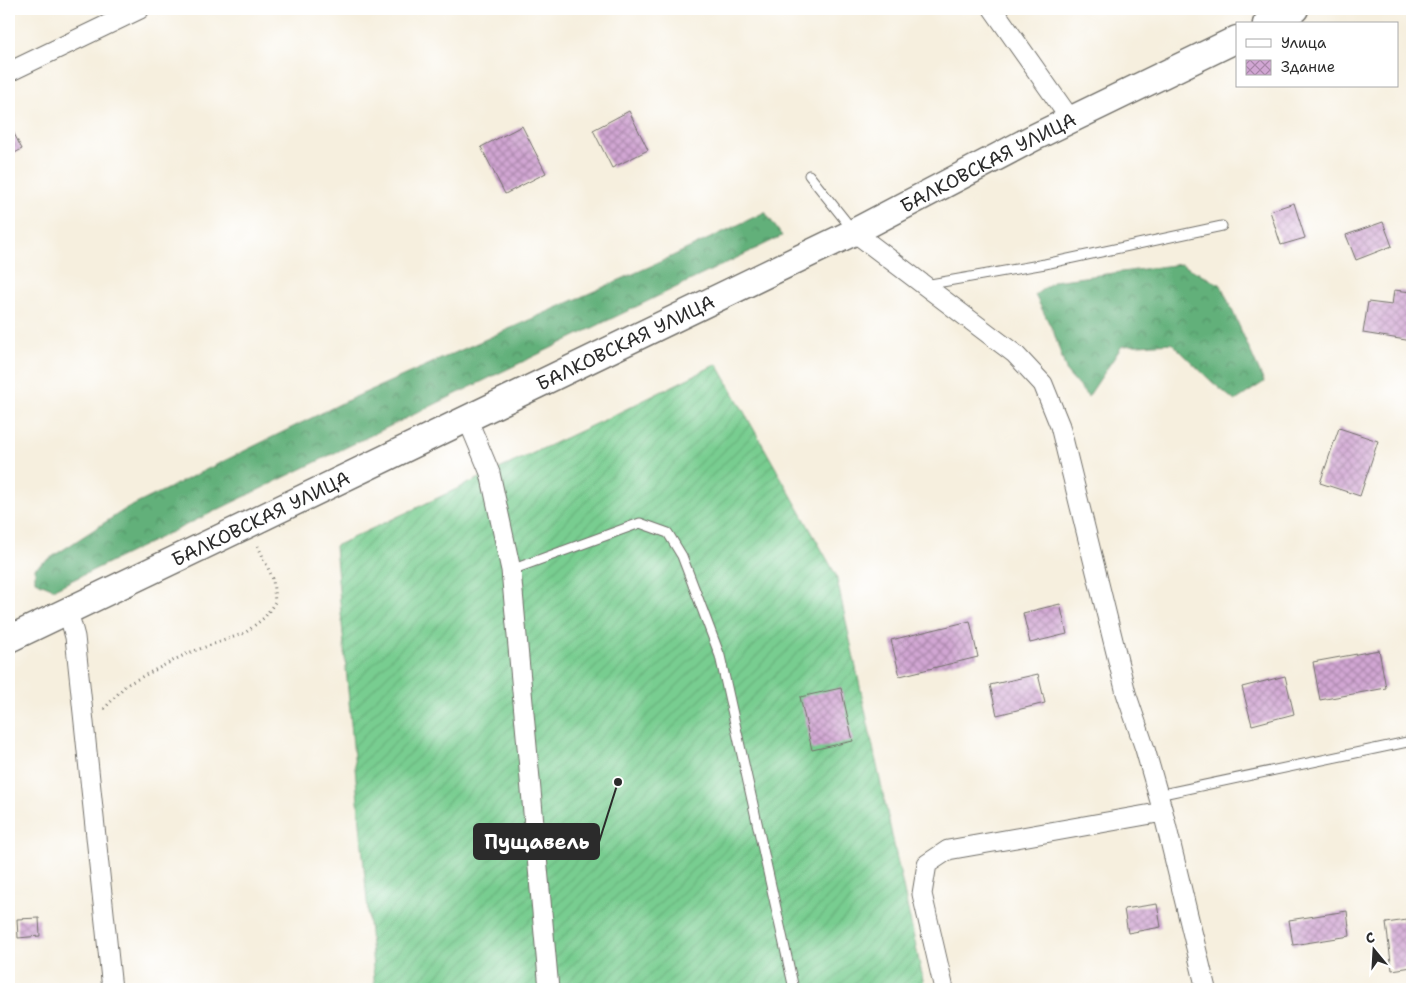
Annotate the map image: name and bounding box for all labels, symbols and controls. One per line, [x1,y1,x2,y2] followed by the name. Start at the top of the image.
[1236,22,1398,88] legend
[1281,33,1327,53] text: Улица
[1281,57,1335,77] text: Здание
[896,106,1080,218] street label: БАЛКОВСКАЯ УЛИЦА
[532,289,719,396] street label: БАЛКОВСКАЯ УЛИЦА
[167,465,354,572] street label: БАЛКОВСКАЯ УЛИЦА
[474,824,599,859] callout: Пущавель
[484,829,590,855] text: Пущавель
[1348,926,1398,976] north arrow
[1363,928,1377,948] text: С

